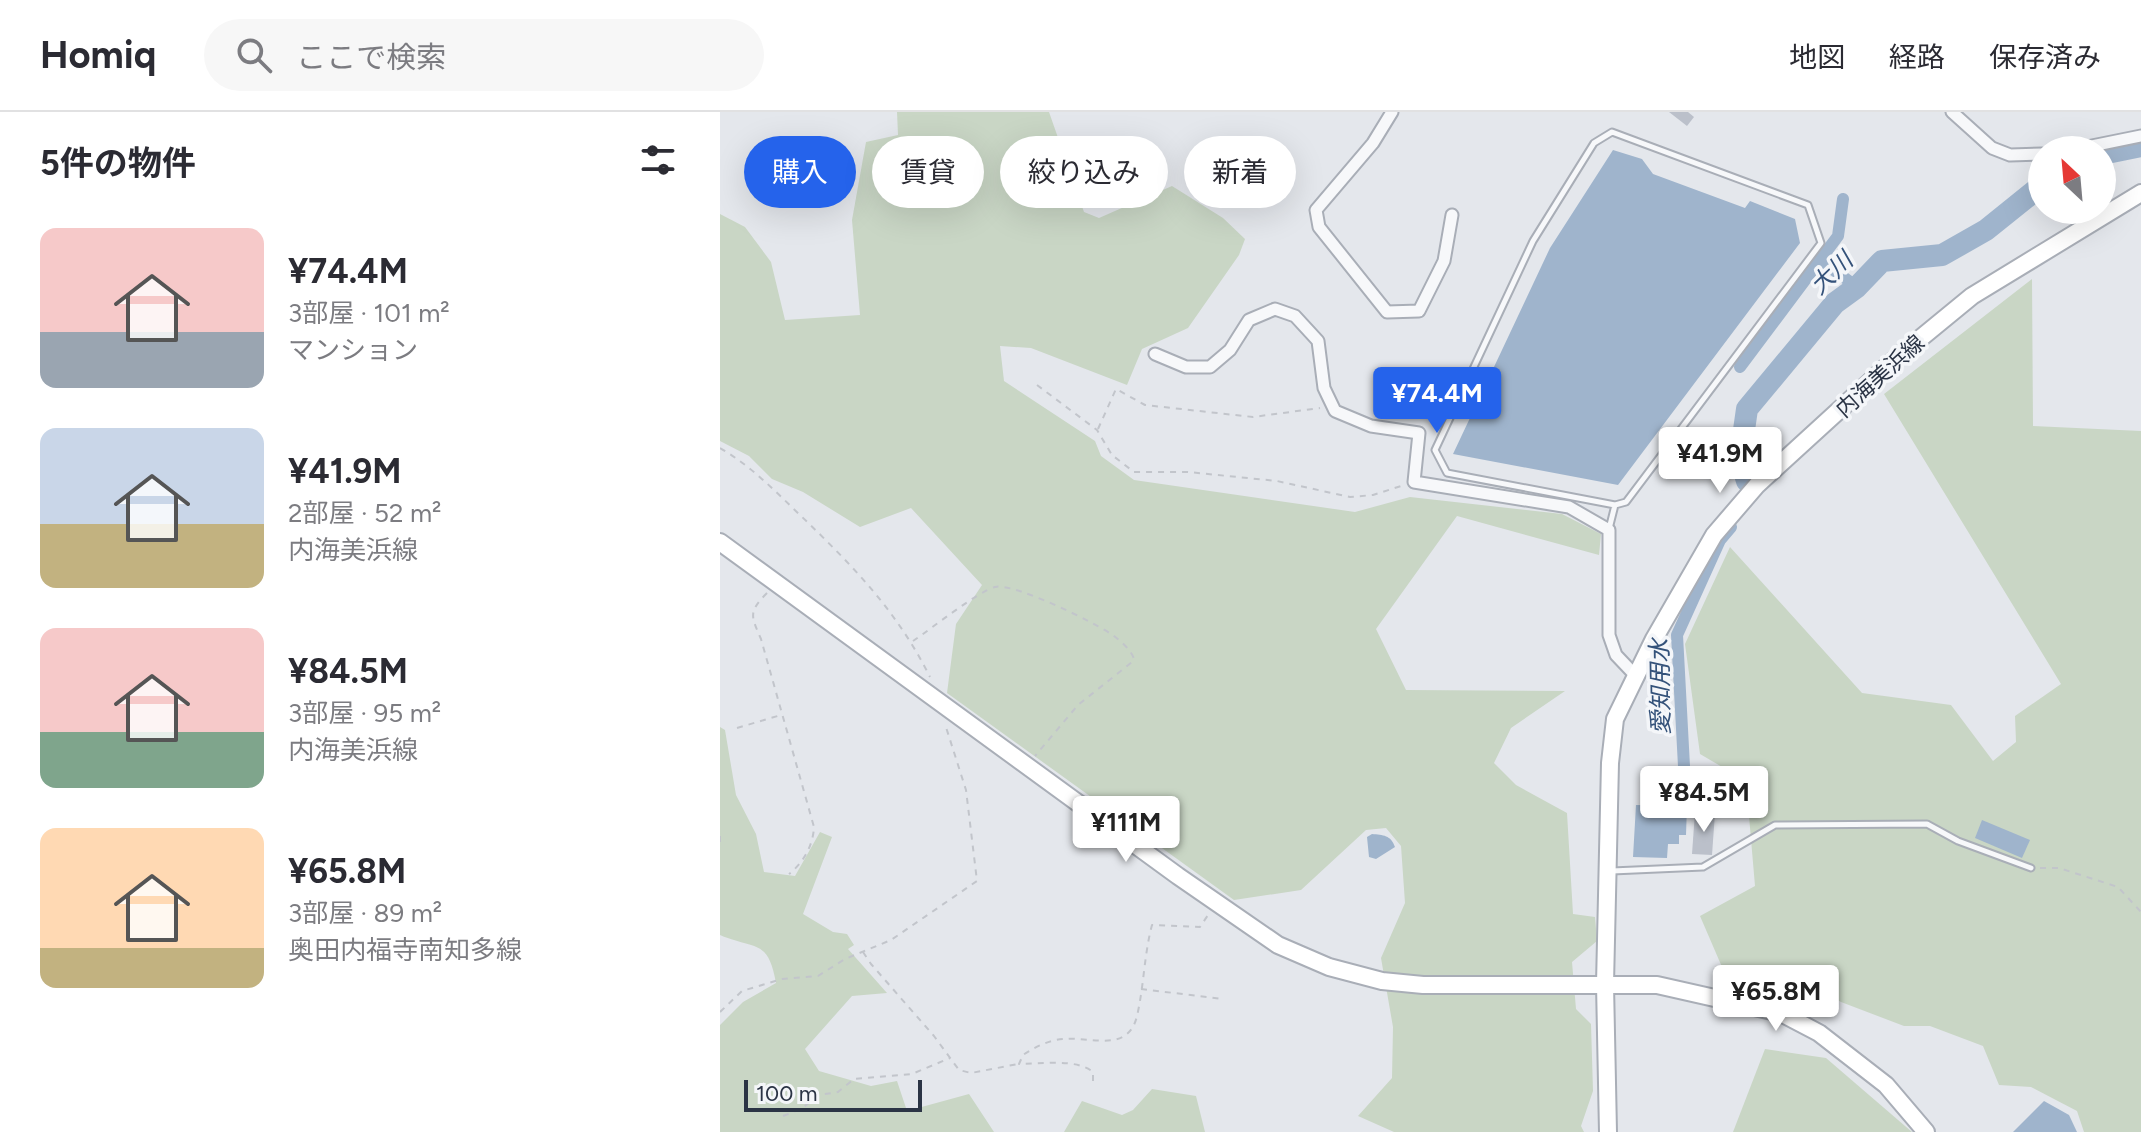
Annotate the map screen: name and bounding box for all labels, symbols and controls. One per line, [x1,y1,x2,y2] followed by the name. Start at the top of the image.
[204,19,764,91] search box
[40,32,156,78] text: Homiq
[232,33,276,77] icon: search
[296,39,446,76] text: ここで検索
[1789,40,1845,74] text: 地図
[1889,40,1945,74] text: 経路
[1989,40,2101,74] text: 保存済み
[744,136,856,208] chip: 購入
[872,136,984,208] chip: 賃貸
[1000,136,1168,208] chip: 絞り込み
[1184,136,1296,208] chip: 新着
[2028,136,2116,224] north arrow
[2028,136,2116,224] map controls
[636,138,680,182] icon: filters
[40,143,196,184] text: 5件の物件
[1804,244,1860,300] water label: 大川
[288,251,408,292] text: ¥74.4M
[104,260,200,356] icon: home
[288,297,450,329] text: 3部屋 · 101 m²
[1830,329,1930,423] street label: 内海美浜線
[288,334,418,366] text: マンション
[1372,367,1502,435] pin: ¥74.4M
[1391,377,1483,409] text: ¥74.4M
[1655,427,1785,495] pin: ¥41.9M
[1677,437,1763,469] text: ¥41.9M
[288,451,401,492] text: ¥41.9M
[104,460,200,556] icon: home
[288,497,441,529] text: 2部屋 · 52 m²
[288,534,418,566] text: 内海美浜線
[1645,636,1675,735] water label: 愛知用水
[288,651,408,692] text: ¥84.5M
[104,660,200,756] icon: home
[288,697,441,729] text: 3部屋 · 95 m²
[288,734,418,766] text: 内海美浜線
[1639,766,1769,834] pin: ¥84.5M
[1658,776,1750,808] text: ¥84.5M
[1070,796,1182,864] pin: ¥111M
[1091,806,1161,838] text: ¥111M
[288,851,406,892] text: ¥65.8M
[104,860,200,956] icon: home
[288,897,442,929] text: 3部屋 · 89 m²
[288,934,522,966] text: 奥田内福寺南知多線
[1711,965,1841,1033] pin: ¥65.8M
[1731,975,1821,1007] text: ¥65.8M
[744,1076,922,1112] scale bar
[756,1080,817,1107] text: 100 m

